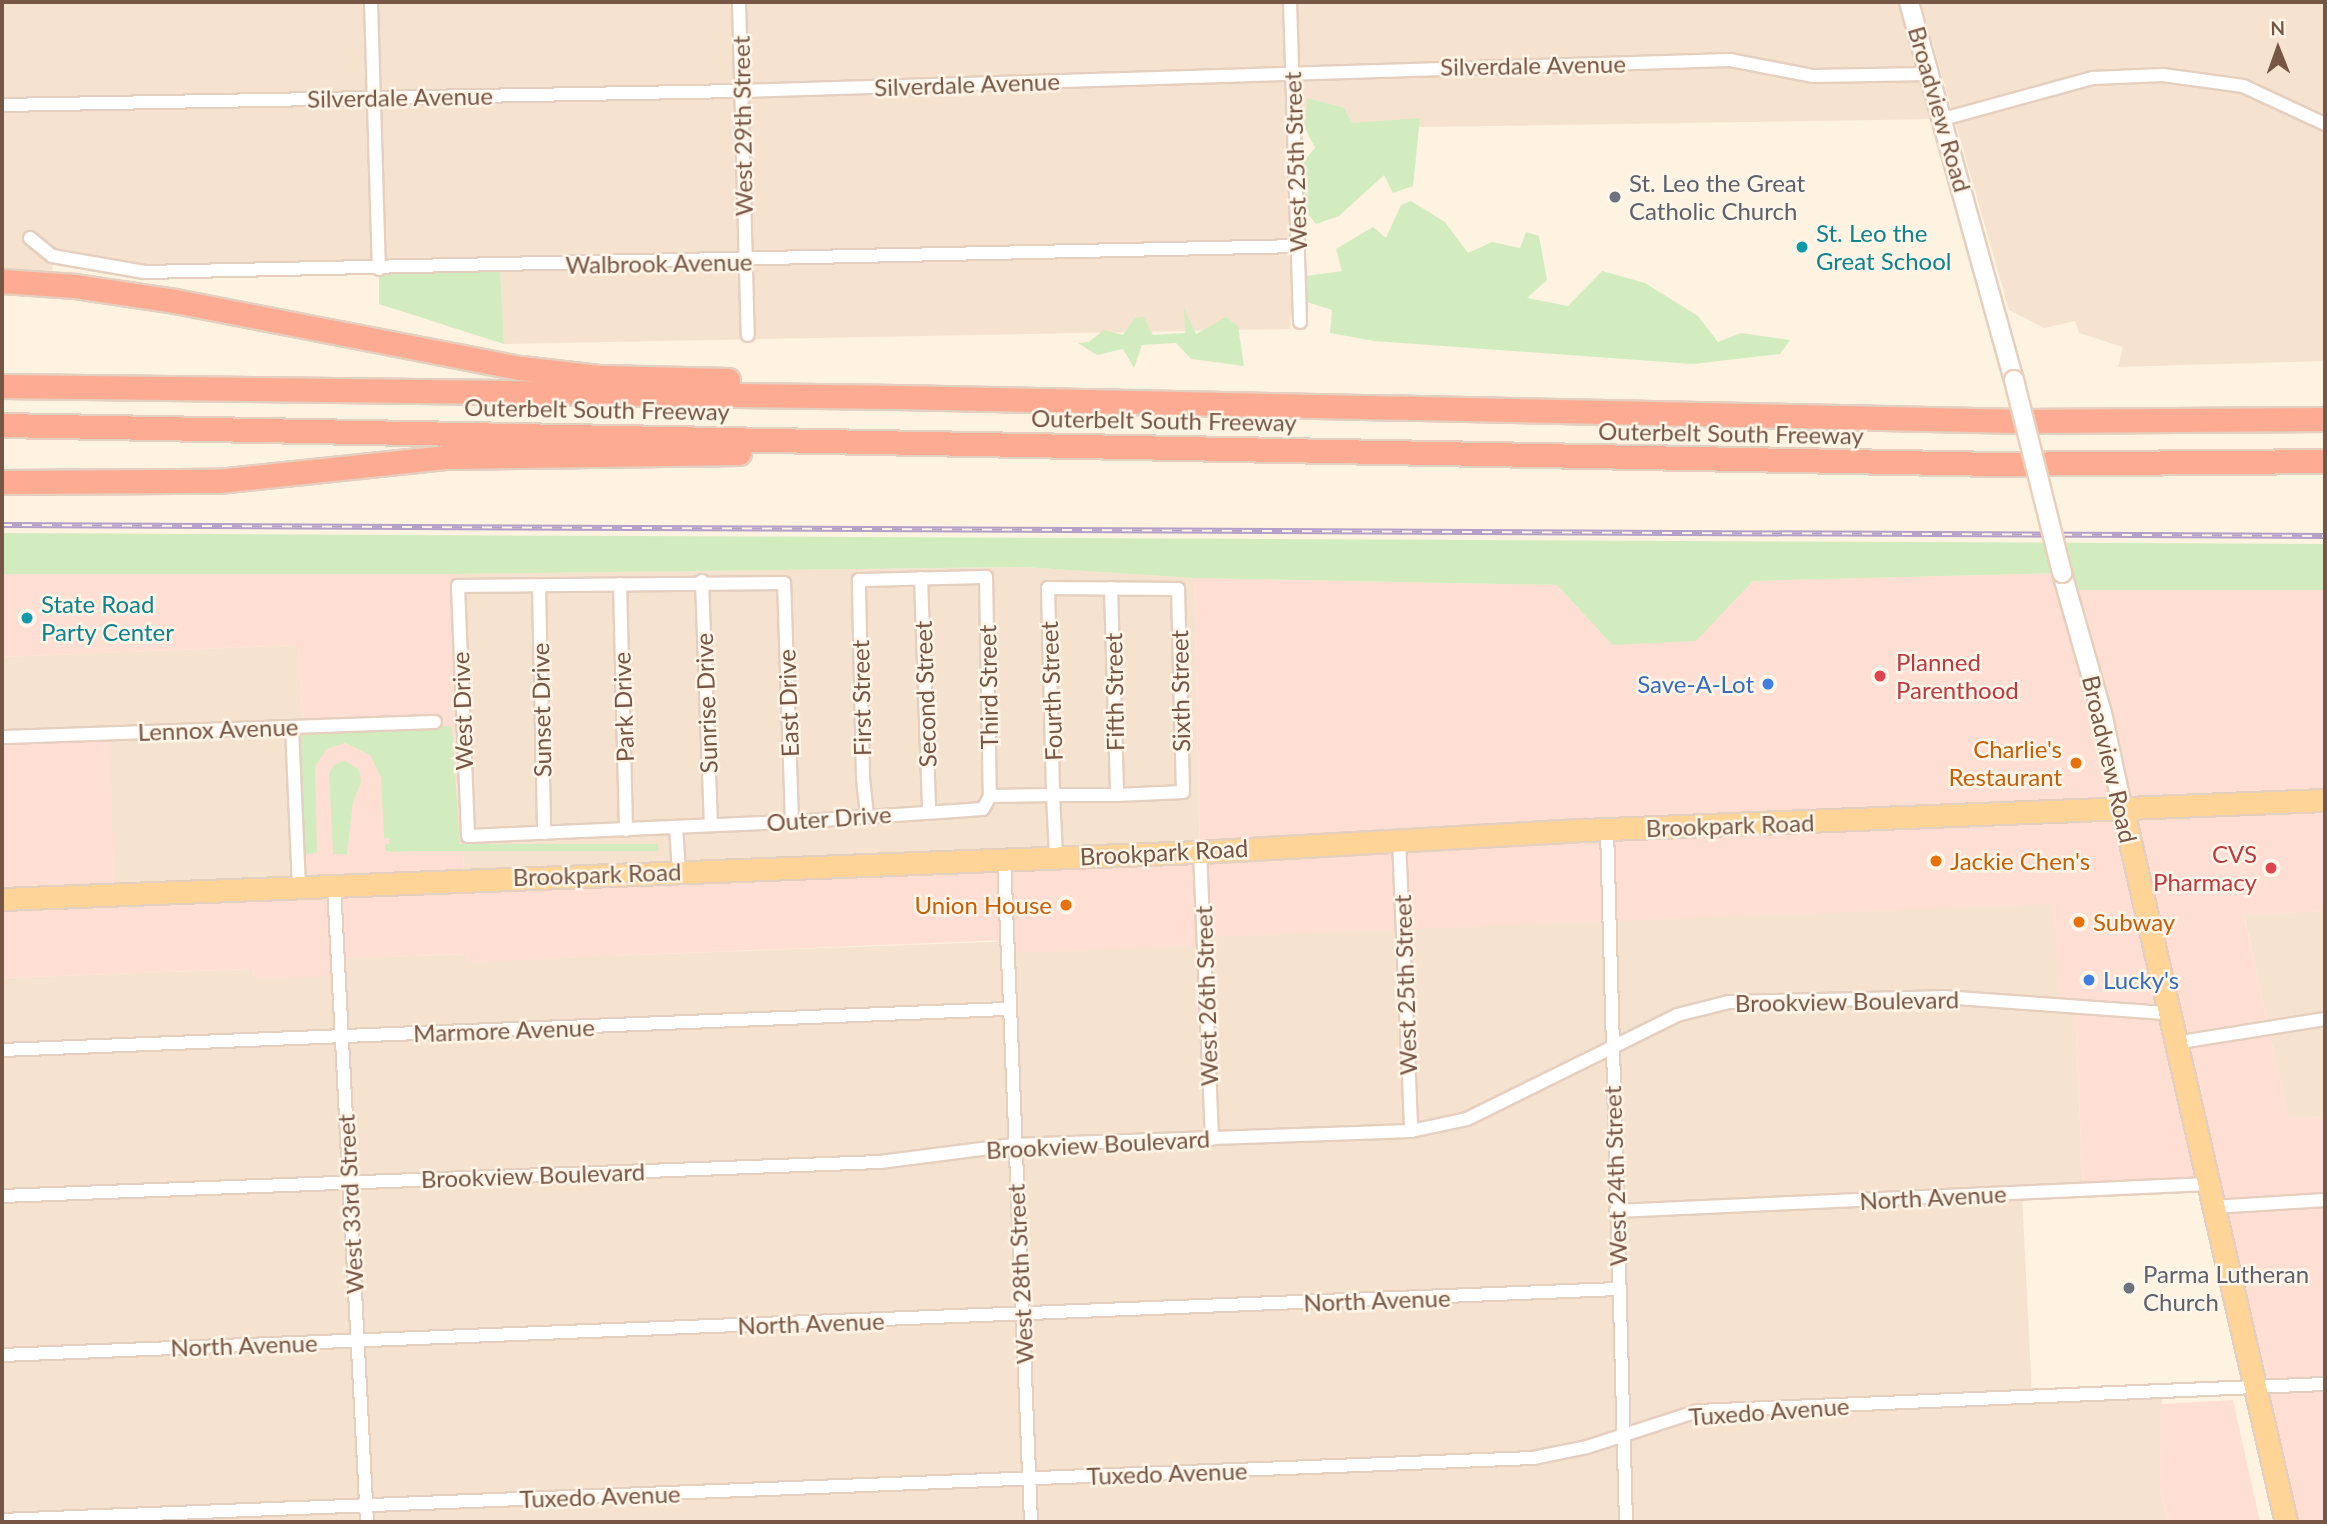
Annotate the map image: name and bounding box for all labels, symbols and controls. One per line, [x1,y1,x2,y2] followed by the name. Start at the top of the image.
[2243,14,2313,84] north arrow
[2270,16,2285,39] text: N
[1903,23,1977,195] street label: Broadview Road
[726,36,758,216] street label: West 29th Street
[1439,49,1627,81] street label: Silverdale Avenue
[873,66,1061,102] street label: Silverdale Avenue
[1277,71,1313,253] street label: West 25th Street
[306,81,494,113] street label: Silverdale Avenue
[1629,169,1805,225] place label: St. Leo the Great Catholic Church
[1607,189,1623,205] marker: St. Leo the Great Catholic Church
[1816,219,1951,275] place label: St. Leo the Great School
[1794,239,1810,255] marker: St. Leo the Great School
[565,247,753,279] street label: Walbrook Avenue
[464,392,730,426] street label: Outerbelt South Freeway
[1031,403,1297,437] street label: Outerbelt South Freeway
[1598,416,1864,450] street label: Outerbelt South Freeway
[41,590,174,646] place label: State Road Party Center
[19,610,35,626] marker: State Road Party Center
[908,620,942,768] street label: Second Street
[1034,621,1068,761] street label: Fourth Street
[973,625,1003,749] street label: Third Street
[1165,630,1195,752] street label: Sixth Street
[689,632,723,774] street label: Sunrise Drive
[1099,633,1129,751] street label: Fifth Street
[846,640,876,756] street label: First Street
[525,643,557,777] street label: Sunset Drive
[1896,648,2019,704] place label: Planned Parenthood
[772,649,804,757] street label: East Drive
[446,651,478,771] street label: West Drive
[607,651,639,763] street label: Park Drive
[1870,666,1890,686] marker: Planned Parenthood
[1637,670,1754,698] place label: Save-A-Lot
[2077,672,2143,846] street label: Broadview Road
[1760,676,1776,692] marker: Save-A-Lot
[137,712,299,746] street label: Lennox Avenue
[1948,735,2062,791] place label: Charlie's Restaurant
[2068,755,2084,771] marker: Charlie's Restaurant
[765,799,893,837] street label: Outer Drive
[1645,808,1815,842] street label: Brookpark Road
[1079,833,1249,871] street label: Brookpark Road
[2153,840,2257,896] place label: CVS Pharmacy
[1950,847,2090,875] place label: Jackie Chen's
[1928,853,1944,869] marker: Jackie Chen's
[512,857,682,891] street label: Brookpark Road
[2263,860,2279,876] marker: CVS Pharmacy
[914,891,1052,919] place label: Union House
[1387,894,1423,1076] street label: West 25th Street
[1058,897,1074,913] marker: Union House
[1188,905,1224,1087] street label: West 26th Street
[2093,908,2175,936] place label: Subway
[2071,914,2087,930] marker: Subway
[2103,966,2179,994] place label: Lucky's
[2081,972,2097,988] marker: Lucky's
[1734,985,1960,1017] street label: Brookview Boulevard
[412,1012,596,1048] street label: Marmore Avenue
[1597,1085,1633,1267] street label: West 24th Street
[331,1113,369,1295] street label: West 33rd Street
[985,1124,1211,1164] street label: Brookview Boulevard
[420,1157,646,1193] street label: Brookview Boulevard
[1858,1179,2008,1215] street label: North Avenue
[1001,1183,1039,1365] street label: West 28th Street
[2143,1260,2309,1316] place label: Parma Lutheran Church
[2121,1280,2137,1296] marker: Parma Lutheran Church
[1303,1283,1451,1317] street label: North Avenue
[737,1306,885,1340] street label: North Avenue
[170,1328,318,1362] street label: North Avenue
[1687,1391,1851,1431] street label: Tuxedo Avenue
[1086,1456,1248,1490] street label: Tuxedo Avenue
[519,1479,681,1513] street label: Tuxedo Avenue

